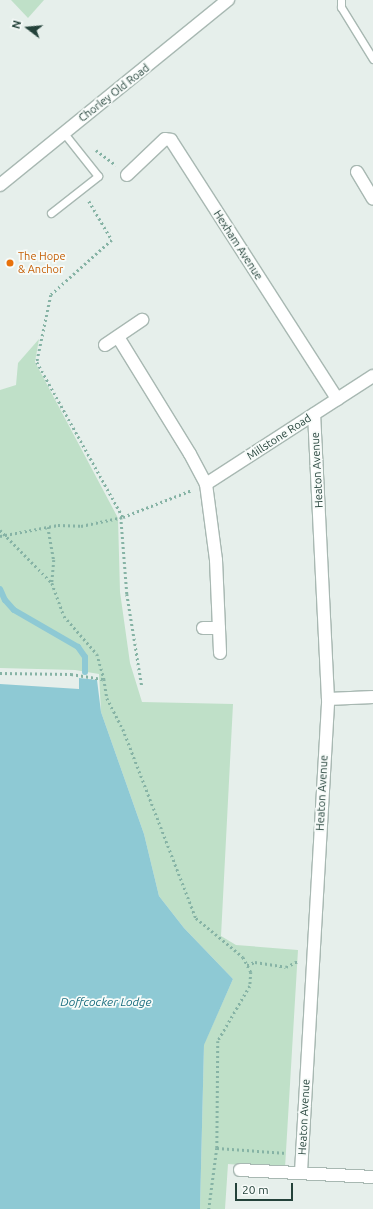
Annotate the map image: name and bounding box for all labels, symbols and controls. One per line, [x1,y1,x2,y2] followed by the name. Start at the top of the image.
[8,8,48,48] north arrow
[10,19,23,30] text: N
[76,61,152,125] street label: Chorley Old Road
[211,208,265,282] street label: Hexham Avenue
[18,250,66,276] place label: The Hope & Anchor
[5,258,15,268] marker: The Hope & Anchor
[244,411,314,463] street label: Millstone Road
[308,432,326,508] street label: Heaton Avenue
[313,755,331,831] street label: Heaton Avenue
[60,995,152,1009] water label: Doffcocker Lodge
[295,1079,313,1155] street label: Heaton Avenue
[237,1175,295,1201] scale bar
[242,1183,269,1196] text: 20 m

